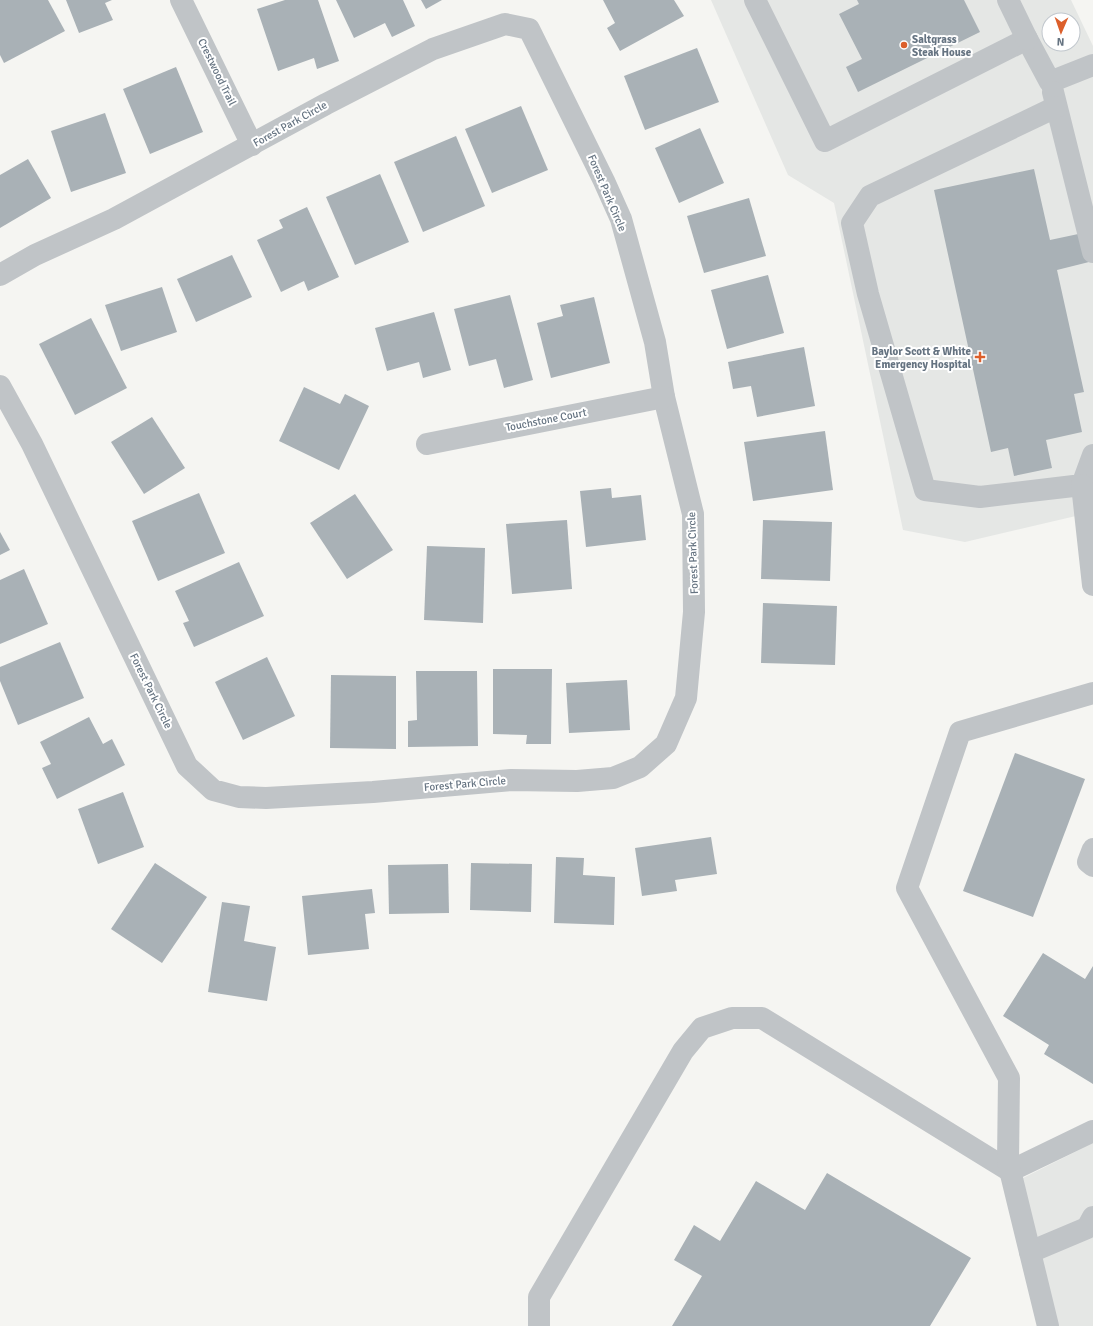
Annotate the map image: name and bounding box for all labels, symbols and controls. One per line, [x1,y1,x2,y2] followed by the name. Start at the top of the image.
[1041,12,1081,52] north arrow
[912,33,972,59] place label: Saltgrass Steak House
[1057,35,1065,48] text: N
[195,36,239,108] street label: Crestwood Trail
[899,40,909,50] marker: Saltgrass Steak House
[251,98,329,150] street label: Forest Park Circle
[585,153,629,233] street label: Forest Park Circle
[871,345,972,371] place label: Baylor Scott & White Emergency Hospital
[974,351,986,363] marker: Baylor Scott & White Emergency Hospital
[505,406,588,434] street label: Touchstone Court
[685,512,701,594] street label: Forest Park Circle
[127,651,175,731] street label: Forest Park Circle
[423,774,507,794] street label: Forest Park Circle

